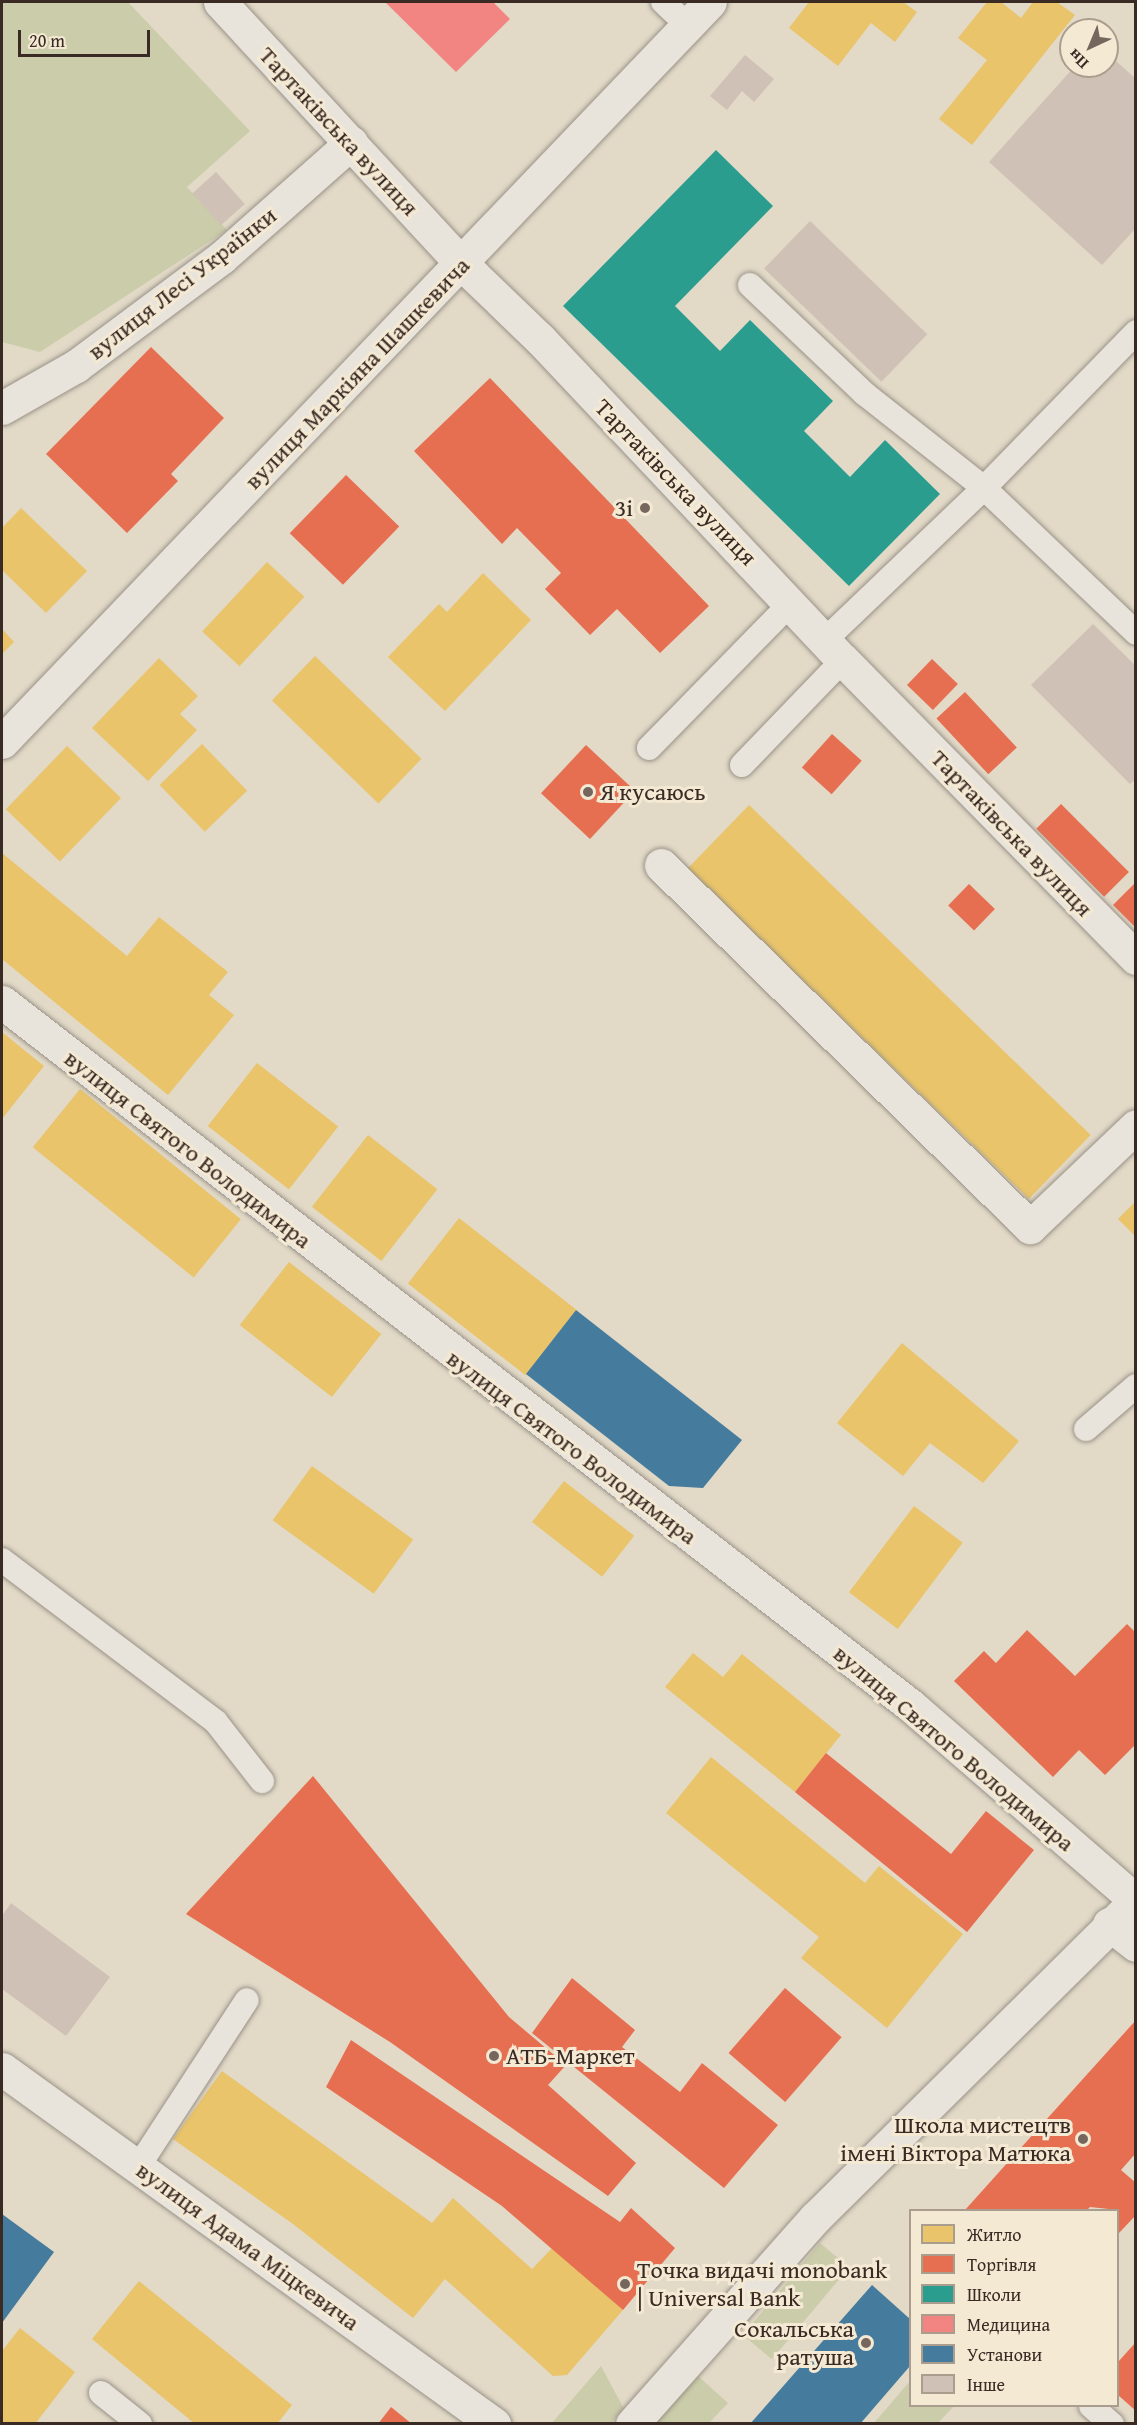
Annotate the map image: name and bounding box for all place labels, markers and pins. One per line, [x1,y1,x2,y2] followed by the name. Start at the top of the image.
[615,494,633,522] place label: 3і
[638,501,652,515] marker: 3і
[600,778,706,806] place label: Я кусаюсь
[581,785,595,799] marker: Я кусаюсь
[506,2042,634,2070] place label: АТБ-Маркет
[487,2049,501,2063] marker: АТБ-Маркет
[840,2111,1071,2167] place label: Школа мистецтв імені Віктора Матюка
[1076,2132,1090,2146] marker: Школа мистецтв імені Віктора Матюка
[637,2256,887,2312] place label: Точка видачі monobank | Universal Bank
[618,2277,632,2291] marker: Точка видачі monobank | Universal Bank
[734,2315,854,2371] place label: Сокальська ратуша
[859,2336,873,2350] marker: Сокальська ратуша

